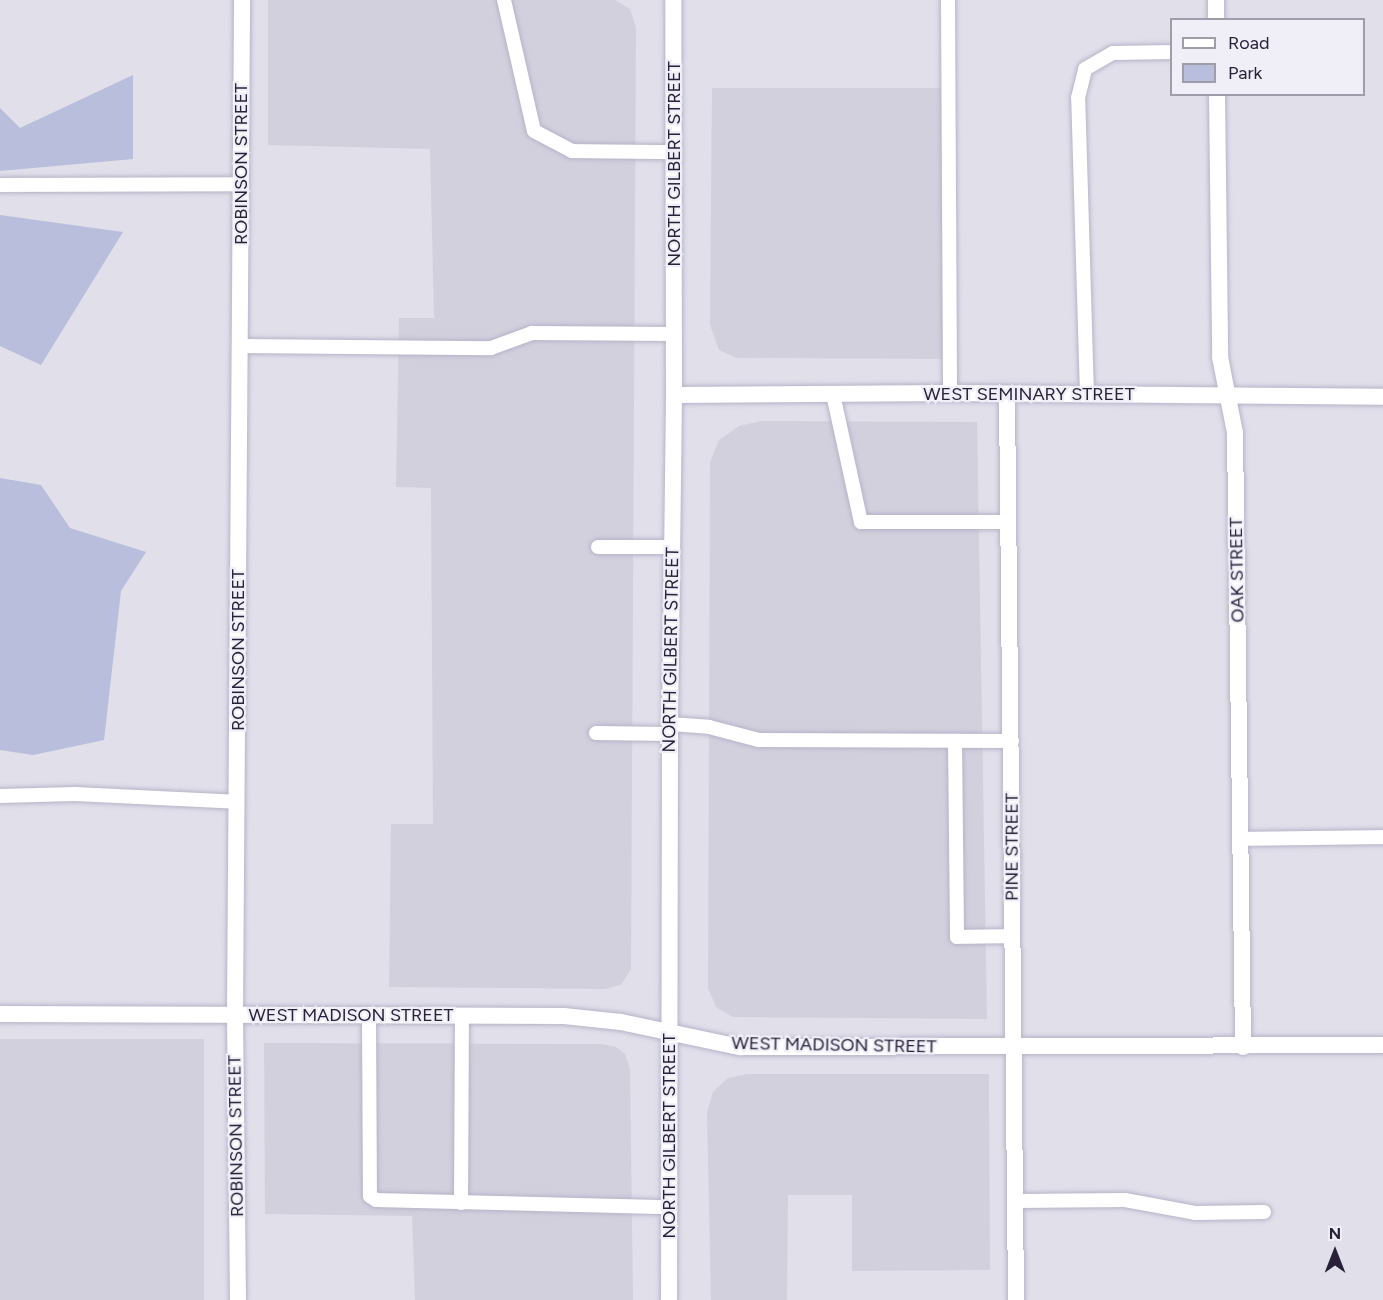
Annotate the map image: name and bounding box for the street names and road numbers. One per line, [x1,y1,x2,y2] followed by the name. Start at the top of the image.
[663,61,685,267] street label: NORTH GILBERT STREET
[230,83,252,245] street label: ROBINSON STREET
[923,383,1135,405] street label: WEST SEMINARY STREET
[1225,517,1249,623] street label: OAK STREET
[658,547,684,753] street label: NORTH GILBERT STREET
[227,569,249,731] street label: ROBINSON STREET
[1001,793,1023,901] street label: PINE STREET
[249,1004,453,1026] street label: WEST MADISON STREET
[731,1032,937,1058] street label: WEST MADISON STREET
[658,1033,680,1239] street label: NORTH GILBERT STREET
[224,1055,248,1217] street label: ROBINSON STREET

